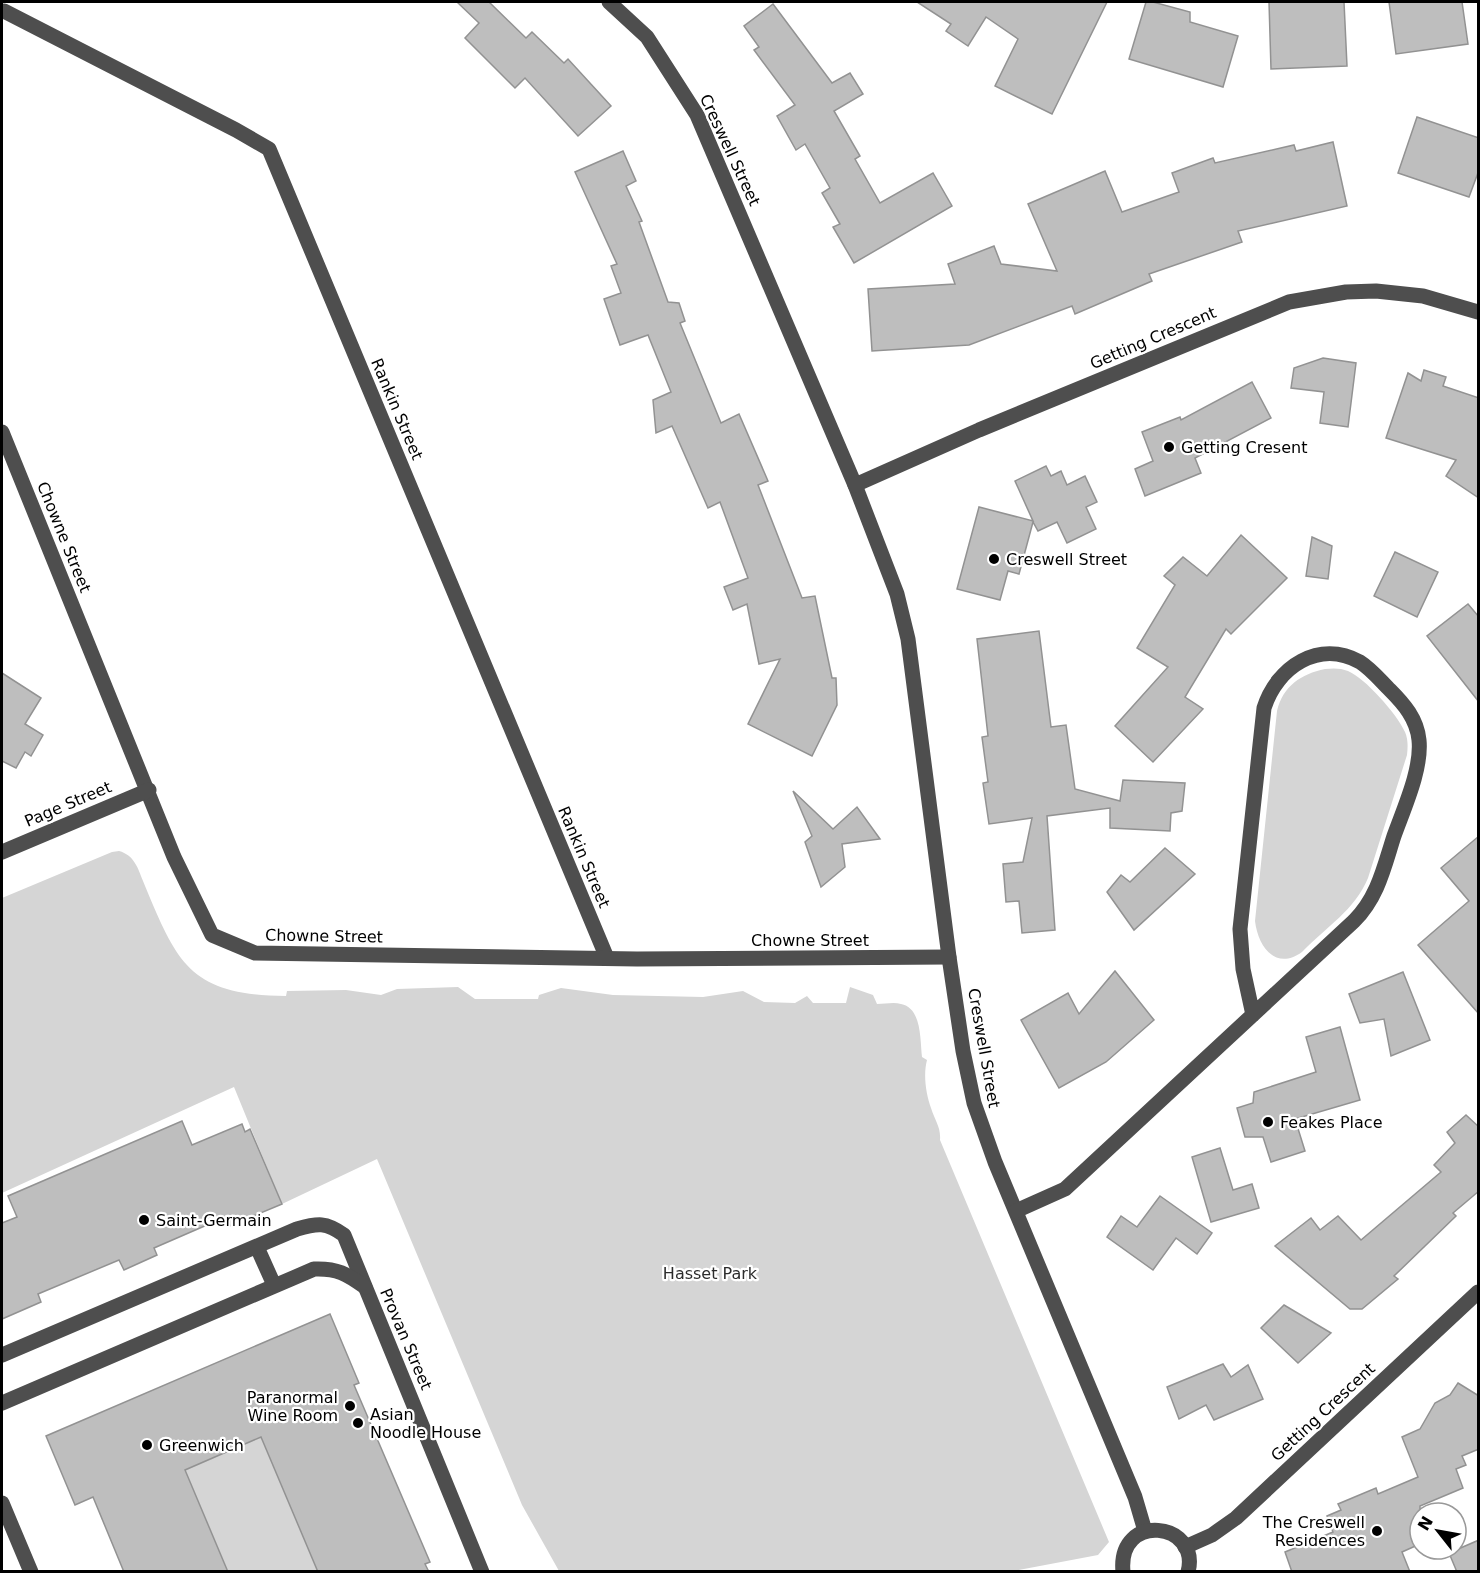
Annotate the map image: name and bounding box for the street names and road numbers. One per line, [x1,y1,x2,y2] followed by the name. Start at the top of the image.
[696,91,764,209] street label: Creswell Street
[1087,303,1219,373] street label: Getting Crescent
[367,355,427,463] street label: Rankin Street
[33,479,95,595] street label: Chowne Street
[22,777,114,831] street label: Page Street
[554,803,614,911] street label: Rankin Street
[265,925,383,947] street label: Chowne Street
[751,931,869,950] street label: Chowne Street
[964,987,1004,1109] street label: Creswell Street
[376,1285,436,1393] street label: Provan Street
[1267,1359,1379,1465] street label: Getting Crescent

